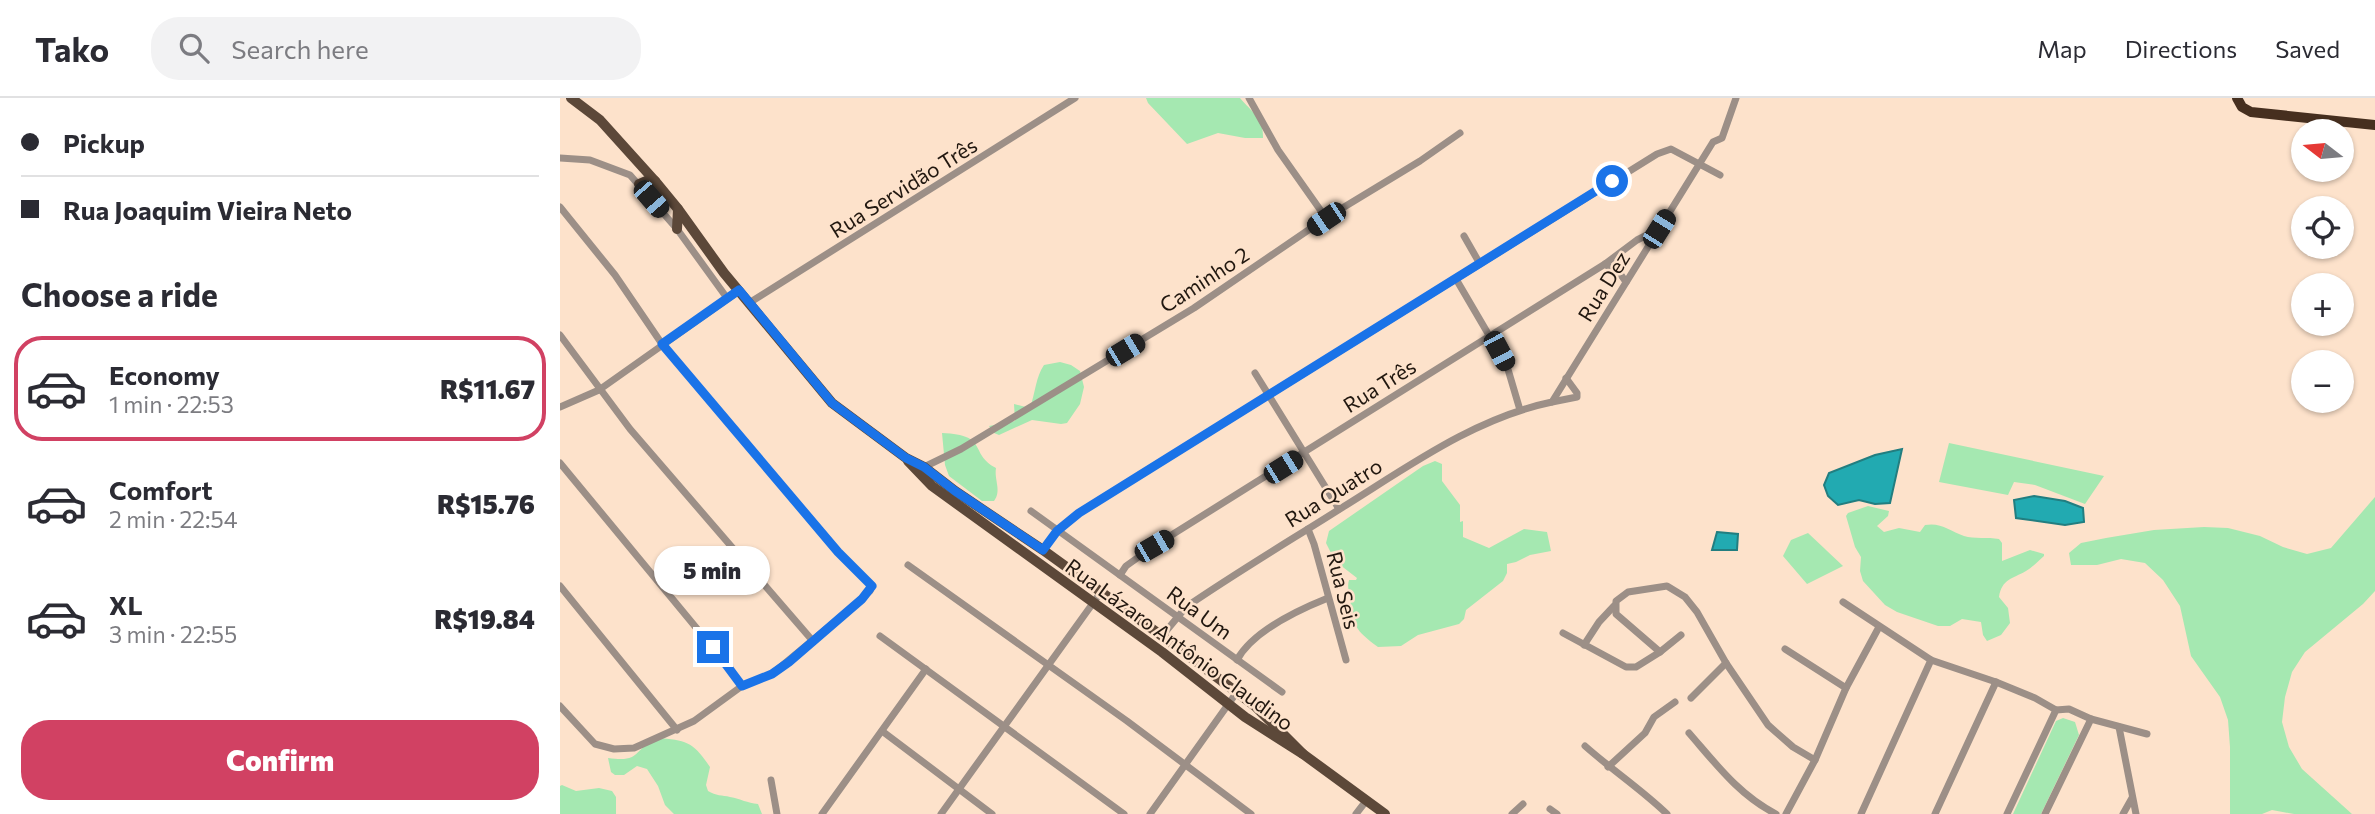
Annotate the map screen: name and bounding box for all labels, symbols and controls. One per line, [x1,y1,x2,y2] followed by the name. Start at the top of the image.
[151,17,641,80] search box
[35,28,109,69] text: Tako
[175,29,213,67] icon: search
[231,33,369,64] text: Search here
[2037,34,2087,63] text: Map
[2125,34,2237,63] text: Directions
[2275,34,2340,63] text: Saved
[2291,119,2354,182] north arrow
[2291,119,2354,413] map controls
[63,127,145,158] text: Pickup
[825,132,981,242] street label: Rua Servidão Três
[1596,165,1628,197] route start
[630,176,673,222] car
[63,194,352,225] text: Rua Joaquim Vieira Neto
[2291,196,2354,259] button: locate
[1303,199,1350,239] car
[1639,206,1680,252] car
[1155,241,1253,317] street label: Caminho 2
[1572,246,1634,326] street label: Rua Dez
[2291,273,2354,336] button: +
[21,274,218,314] text: Choose a ride
[1480,328,1519,374] car
[1102,330,1149,370] car
[2291,350,2354,413] button: −
[1338,353,1420,417] street label: Rua Três
[25,357,88,420] icon: car
[109,359,220,390] text: Economy
[440,373,535,404] text: R$11.67
[109,390,234,418] text: 1 min · 22:53
[1260,447,1307,487] car
[1280,452,1386,532] street label: Rua Quatro
[25,472,88,535] icon: car
[109,474,212,505] text: Comfort
[437,488,535,519] text: R$15.76
[109,505,238,533] text: 2 min · 22:54
[1131,526,1178,566] car
[655,546,771,594] callout: 5 min
[1322,549,1366,631] street label: Rua Seis
[1061,553,1299,735] street label: Rua Lázaro Antônio Claudino
[683,556,741,584] text: 5 min
[1163,580,1237,644] street label: Rua Um
[25,587,88,650] icon: car
[109,589,143,620] text: XL
[434,603,535,634] text: R$19.84
[109,620,237,648] text: 3 min · 22:55
[697,631,729,663] route end
[21,720,539,800] button: Confirm

